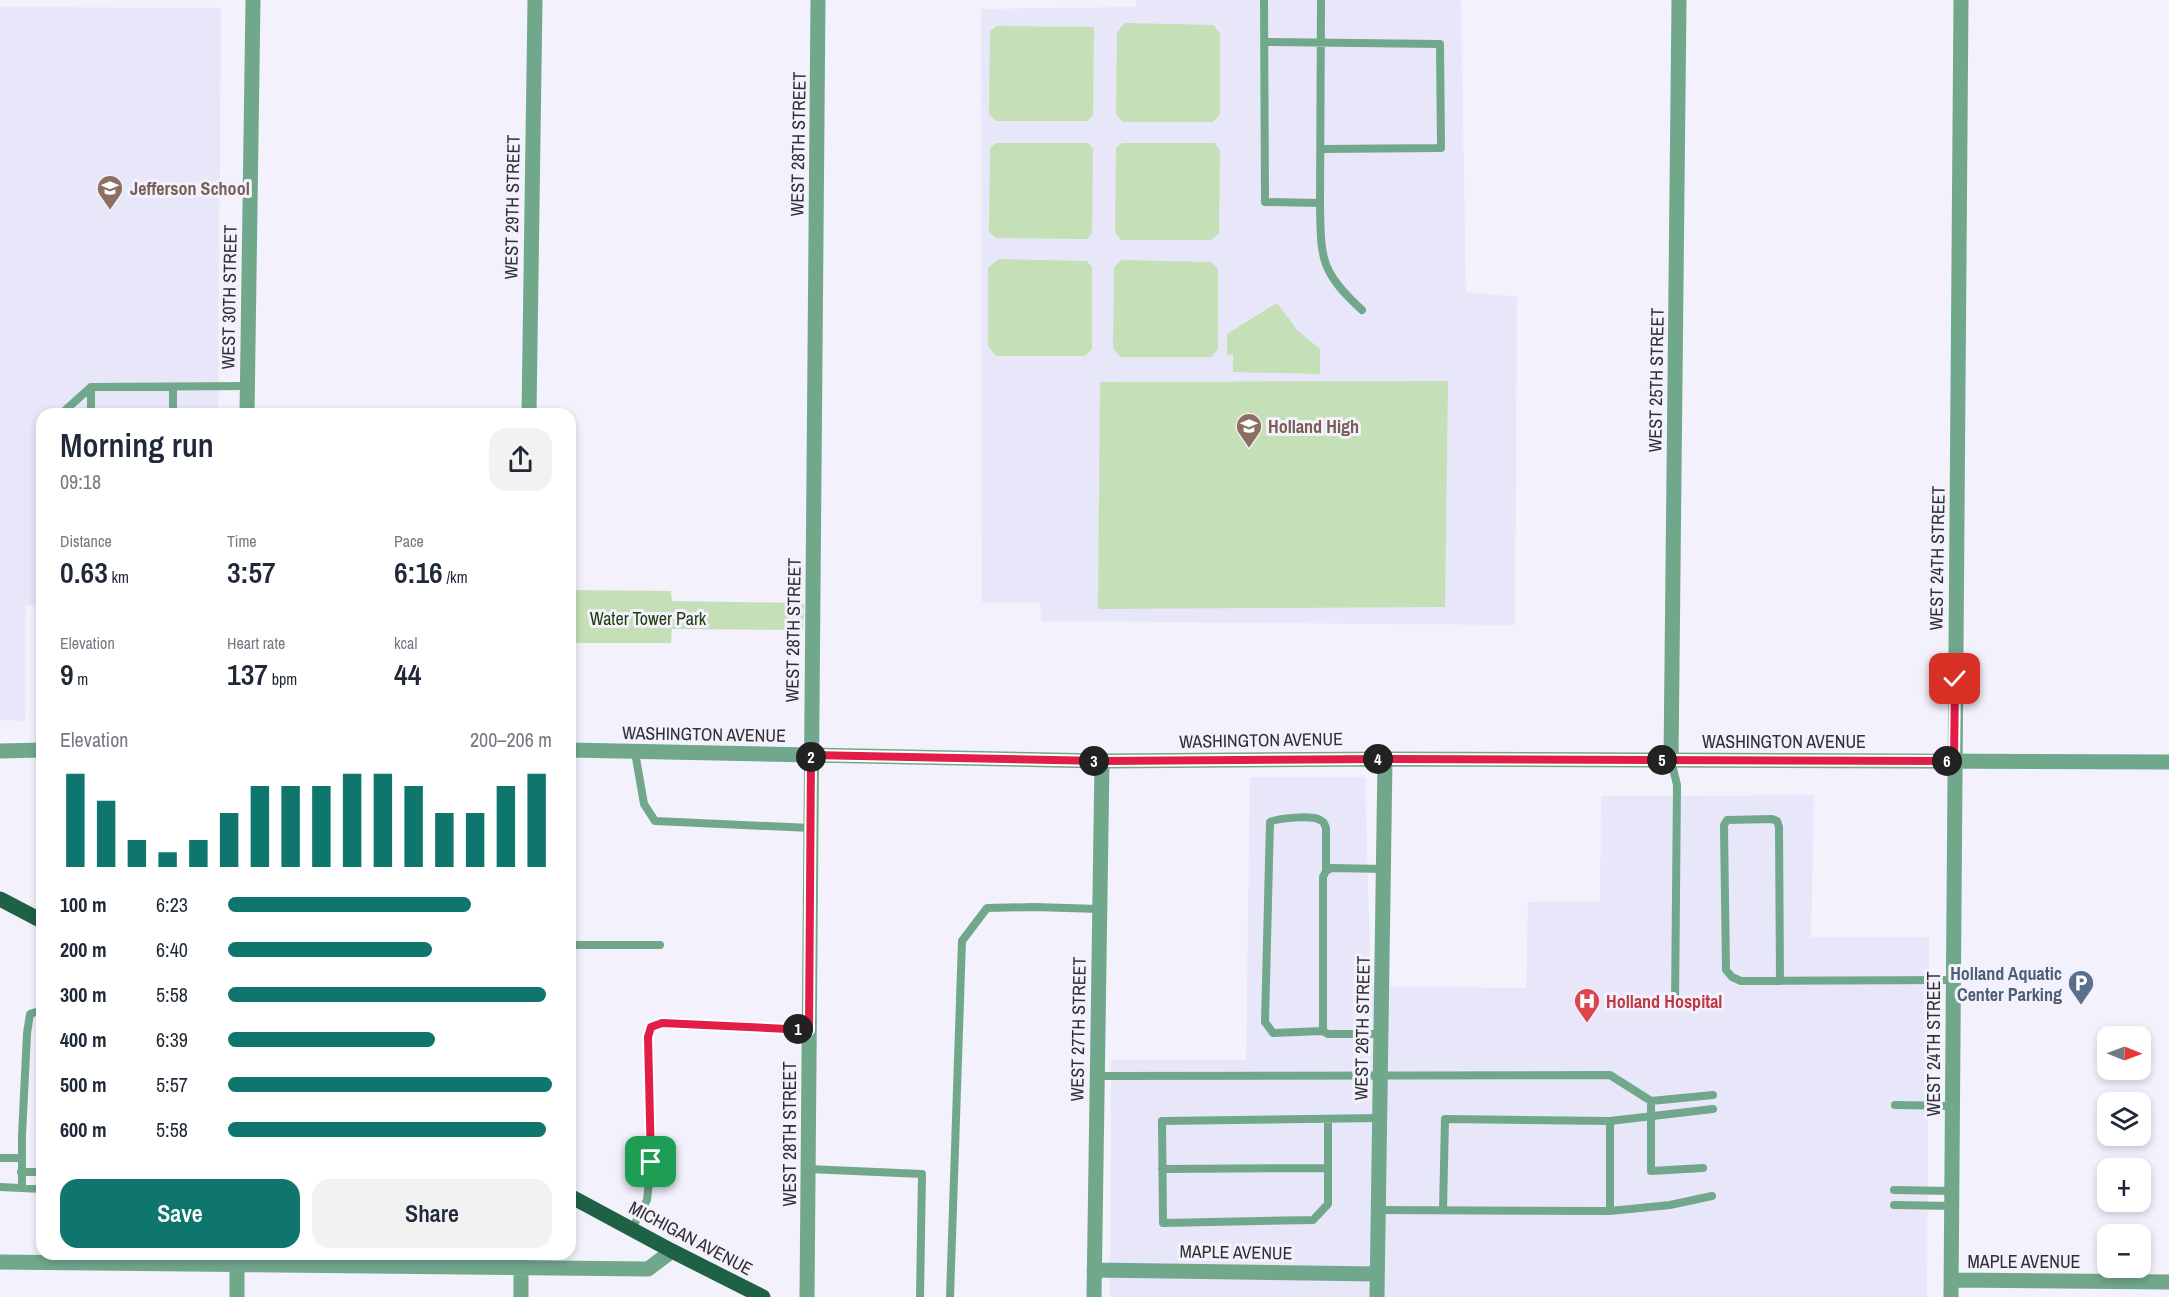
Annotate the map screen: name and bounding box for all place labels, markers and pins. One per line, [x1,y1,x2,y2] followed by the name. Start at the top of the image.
[95,173,125,211] school or university icon: Jefferson School
[130,176,250,201] place label: Jefferson School
[1234,411,1264,449] school or university icon: Holland High
[1268,414,1359,439] place label: Holland High
[1929,653,1980,704] pin
[796,742,826,772] pin: 2
[1363,744,1393,774] pin: 4
[1647,745,1677,775] pin: 5
[1079,746,1109,776] pin: 3
[1932,746,1962,776] pin: 6
[1950,961,2062,1007] place label: Holland Aquatic Center Parking
[2066,968,2096,1006] parking icon: Holland Aquatic Center Parking
[1572,986,1602,1024] hospital icon: Holland Hospital
[1606,989,1722,1014] place label: Holland Hospital
[783,1014,813,1044] pin: 1
[625,1136,676,1187] pin

